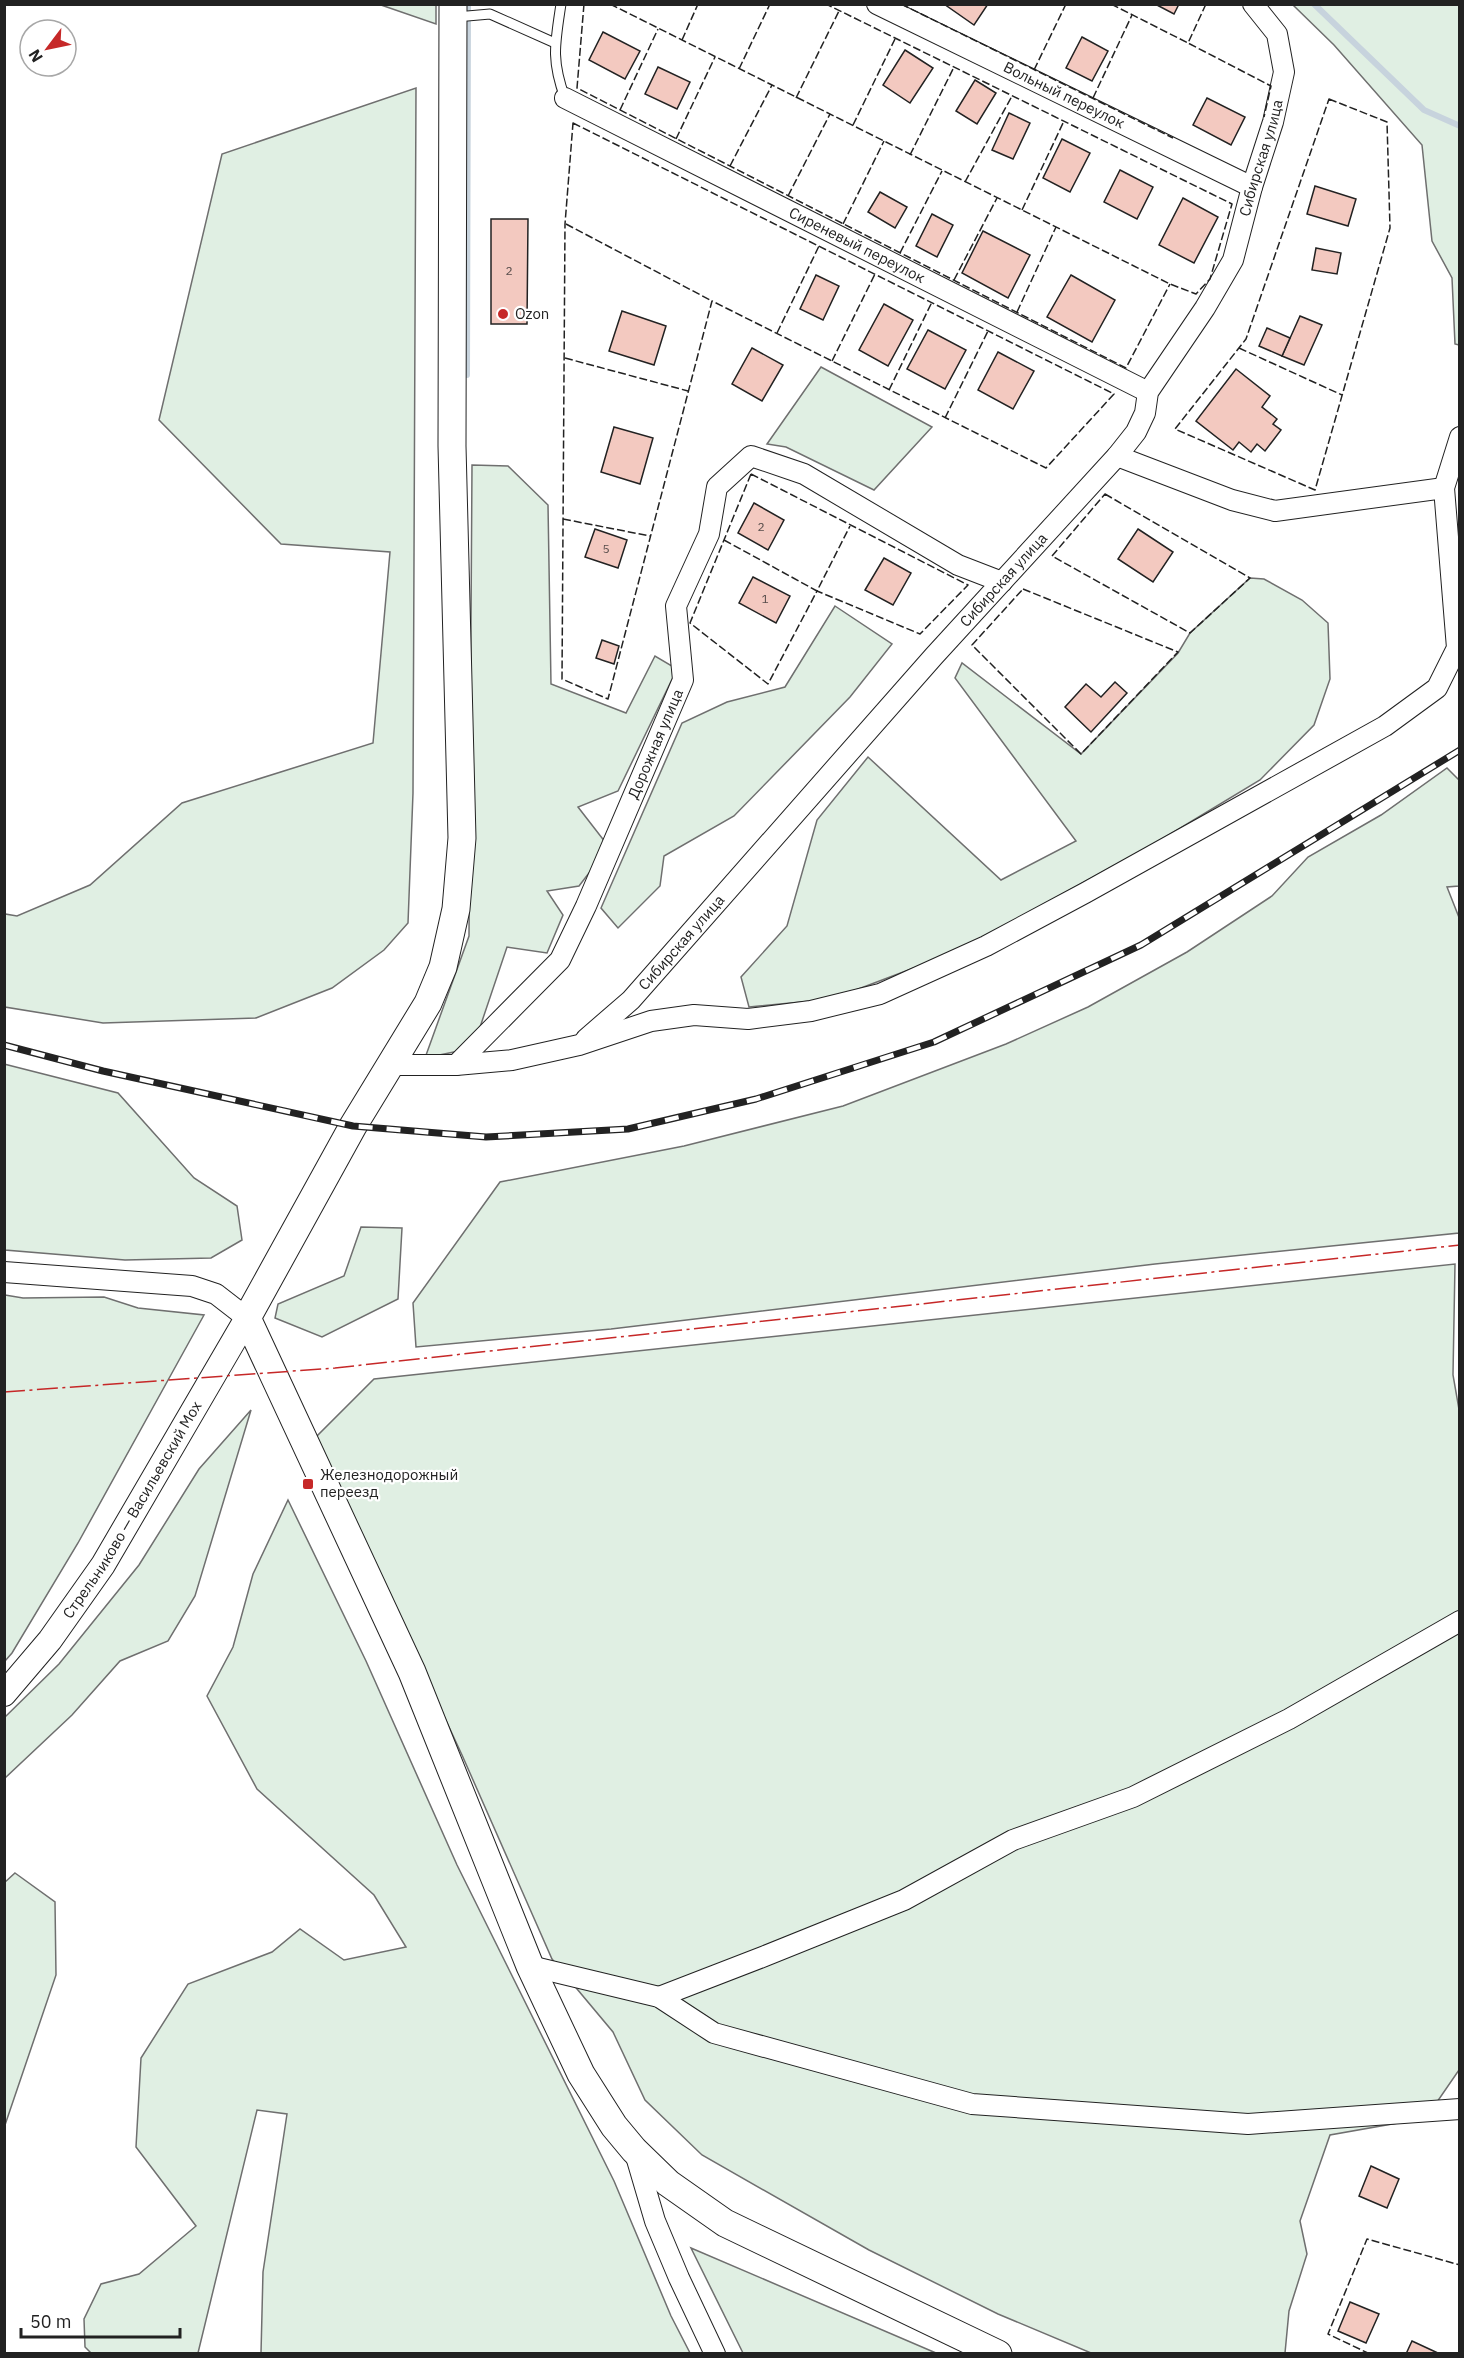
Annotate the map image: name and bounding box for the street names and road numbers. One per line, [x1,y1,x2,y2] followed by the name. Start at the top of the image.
[1000,57,1128,132] street label: Вольный переулок
[1235,98,1287,218] street label: Сибирская улица
[786,203,928,287] street label: Сиреневый переулок
[955,529,1051,631] street label: Сибирская улица
[623,686,687,802] street label: Дорожная улица
[634,891,728,994] street label: Сибирская улица
[58,1397,206,1622] street label: Стрельниково — Васильевский Мох

